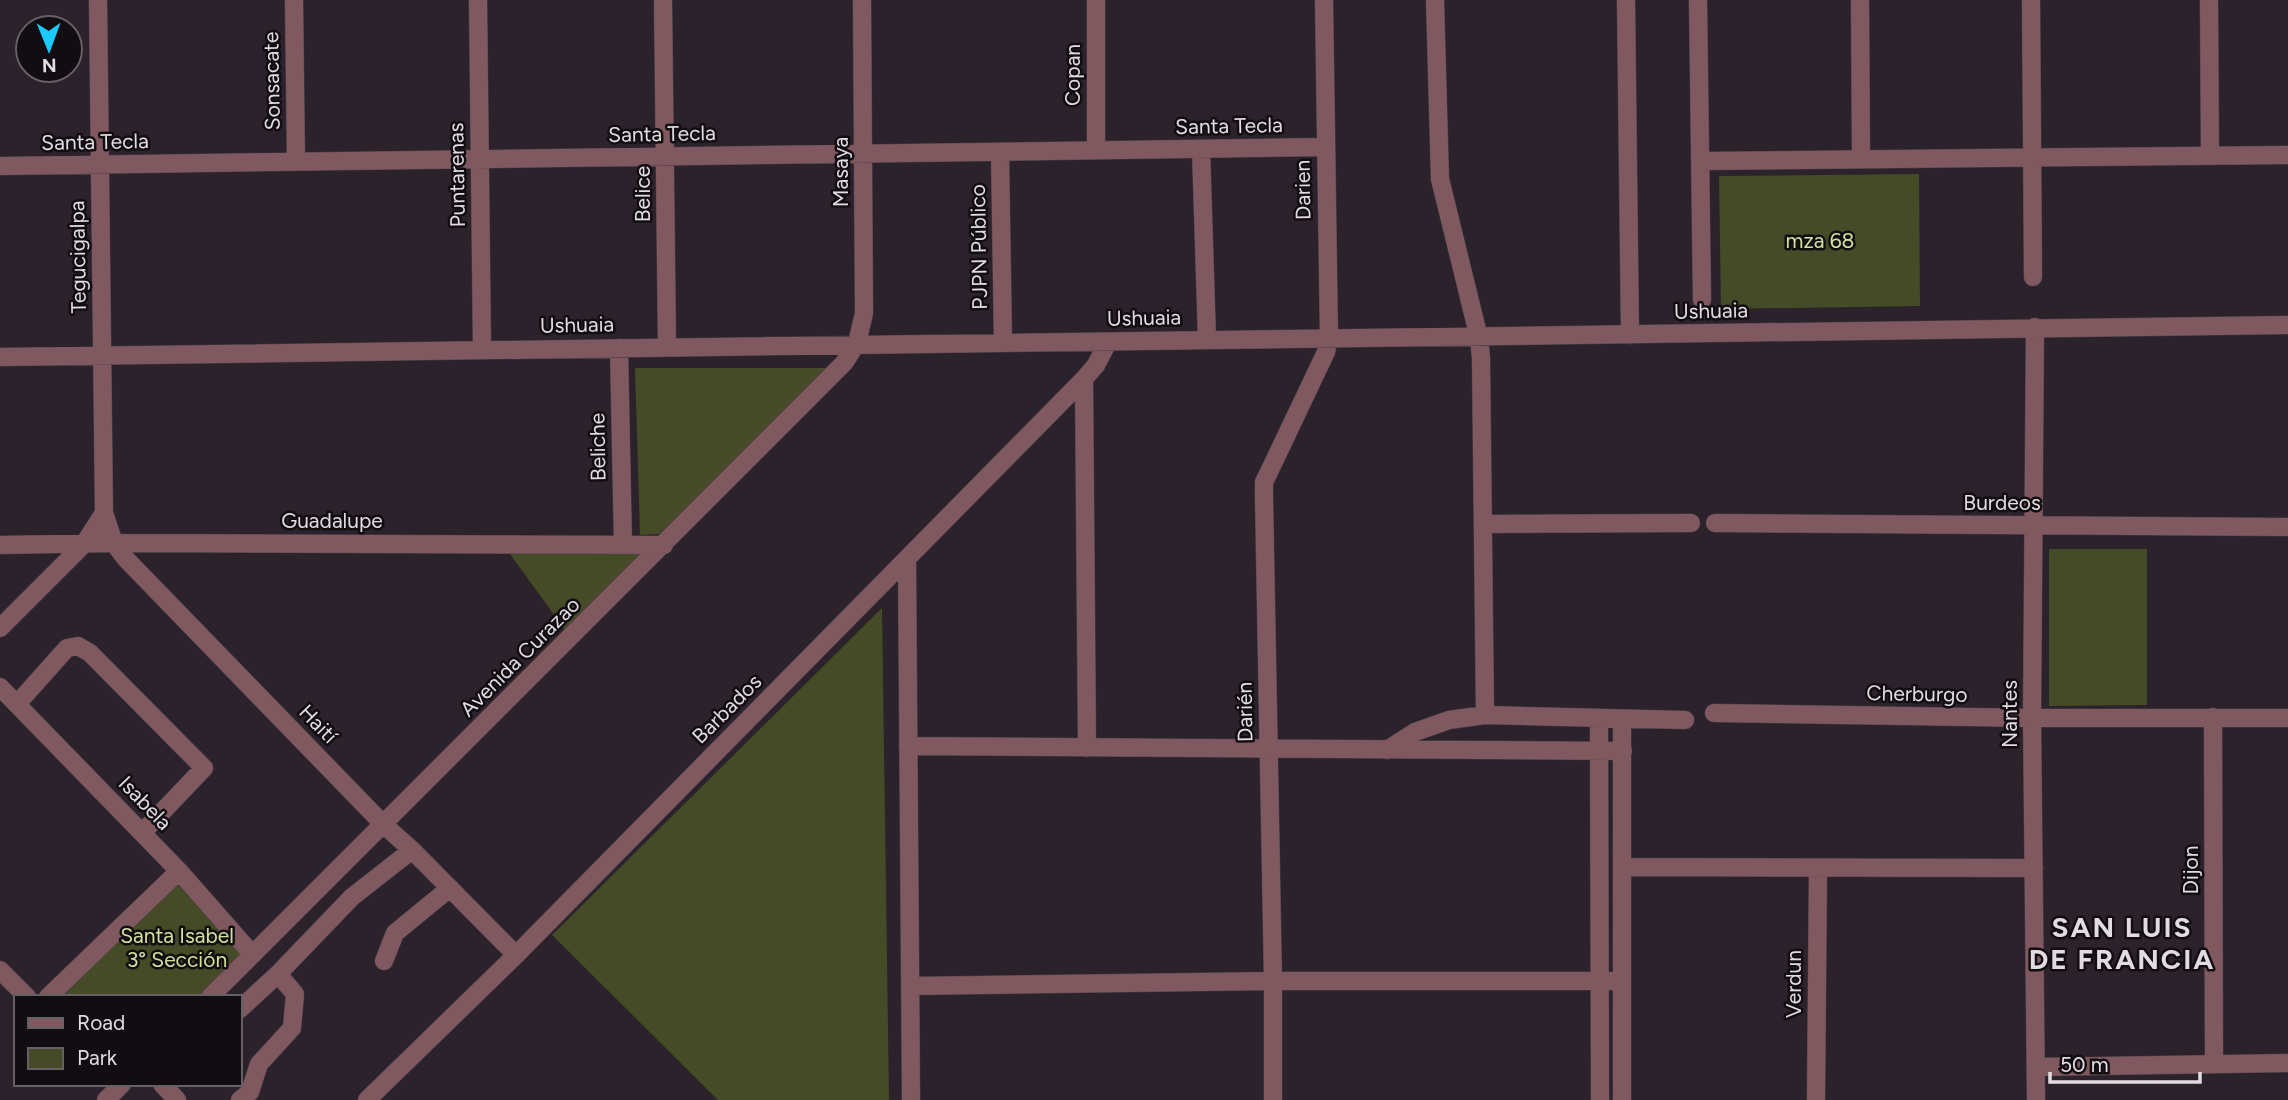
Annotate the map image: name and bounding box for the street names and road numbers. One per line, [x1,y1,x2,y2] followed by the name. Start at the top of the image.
[258,31,285,131] street label: Sonsacate
[1060,44,1085,106] street label: Copan
[1175,112,1283,139] street label: Santa Tecla
[608,120,716,147] street label: Santa Tecla
[443,122,470,228] street label: Puntarenas
[41,128,149,155] street label: Santa Tecla
[828,137,853,207] street label: Masaya
[1289,160,1316,220] street label: Darien
[630,166,655,222] street label: Belice
[965,184,992,310] street label: PJPN Público
[64,200,91,314] street label: Tegucigalpa
[1674,297,1748,324] street label: Ushuaia
[1107,304,1181,331] street label: Ushuaia
[540,311,614,338] street label: Ushuaia
[584,413,611,481] street label: Beliche
[1963,490,2041,515] street label: Burdeos
[281,508,383,533] street label: Guadalupe
[455,592,585,722] street label: Avenida Curazao
[687,669,767,749] street label: Barbados
[1866,680,1968,707] street label: Cherburgo
[1997,680,2022,748] street label: Nantes
[1231,682,1258,742] street label: Darién
[294,699,343,749] street label: Haití
[114,770,177,835] street label: Isabela
[2178,846,2203,894] street label: Dijon
[1781,950,1806,1018] street label: Verdun

